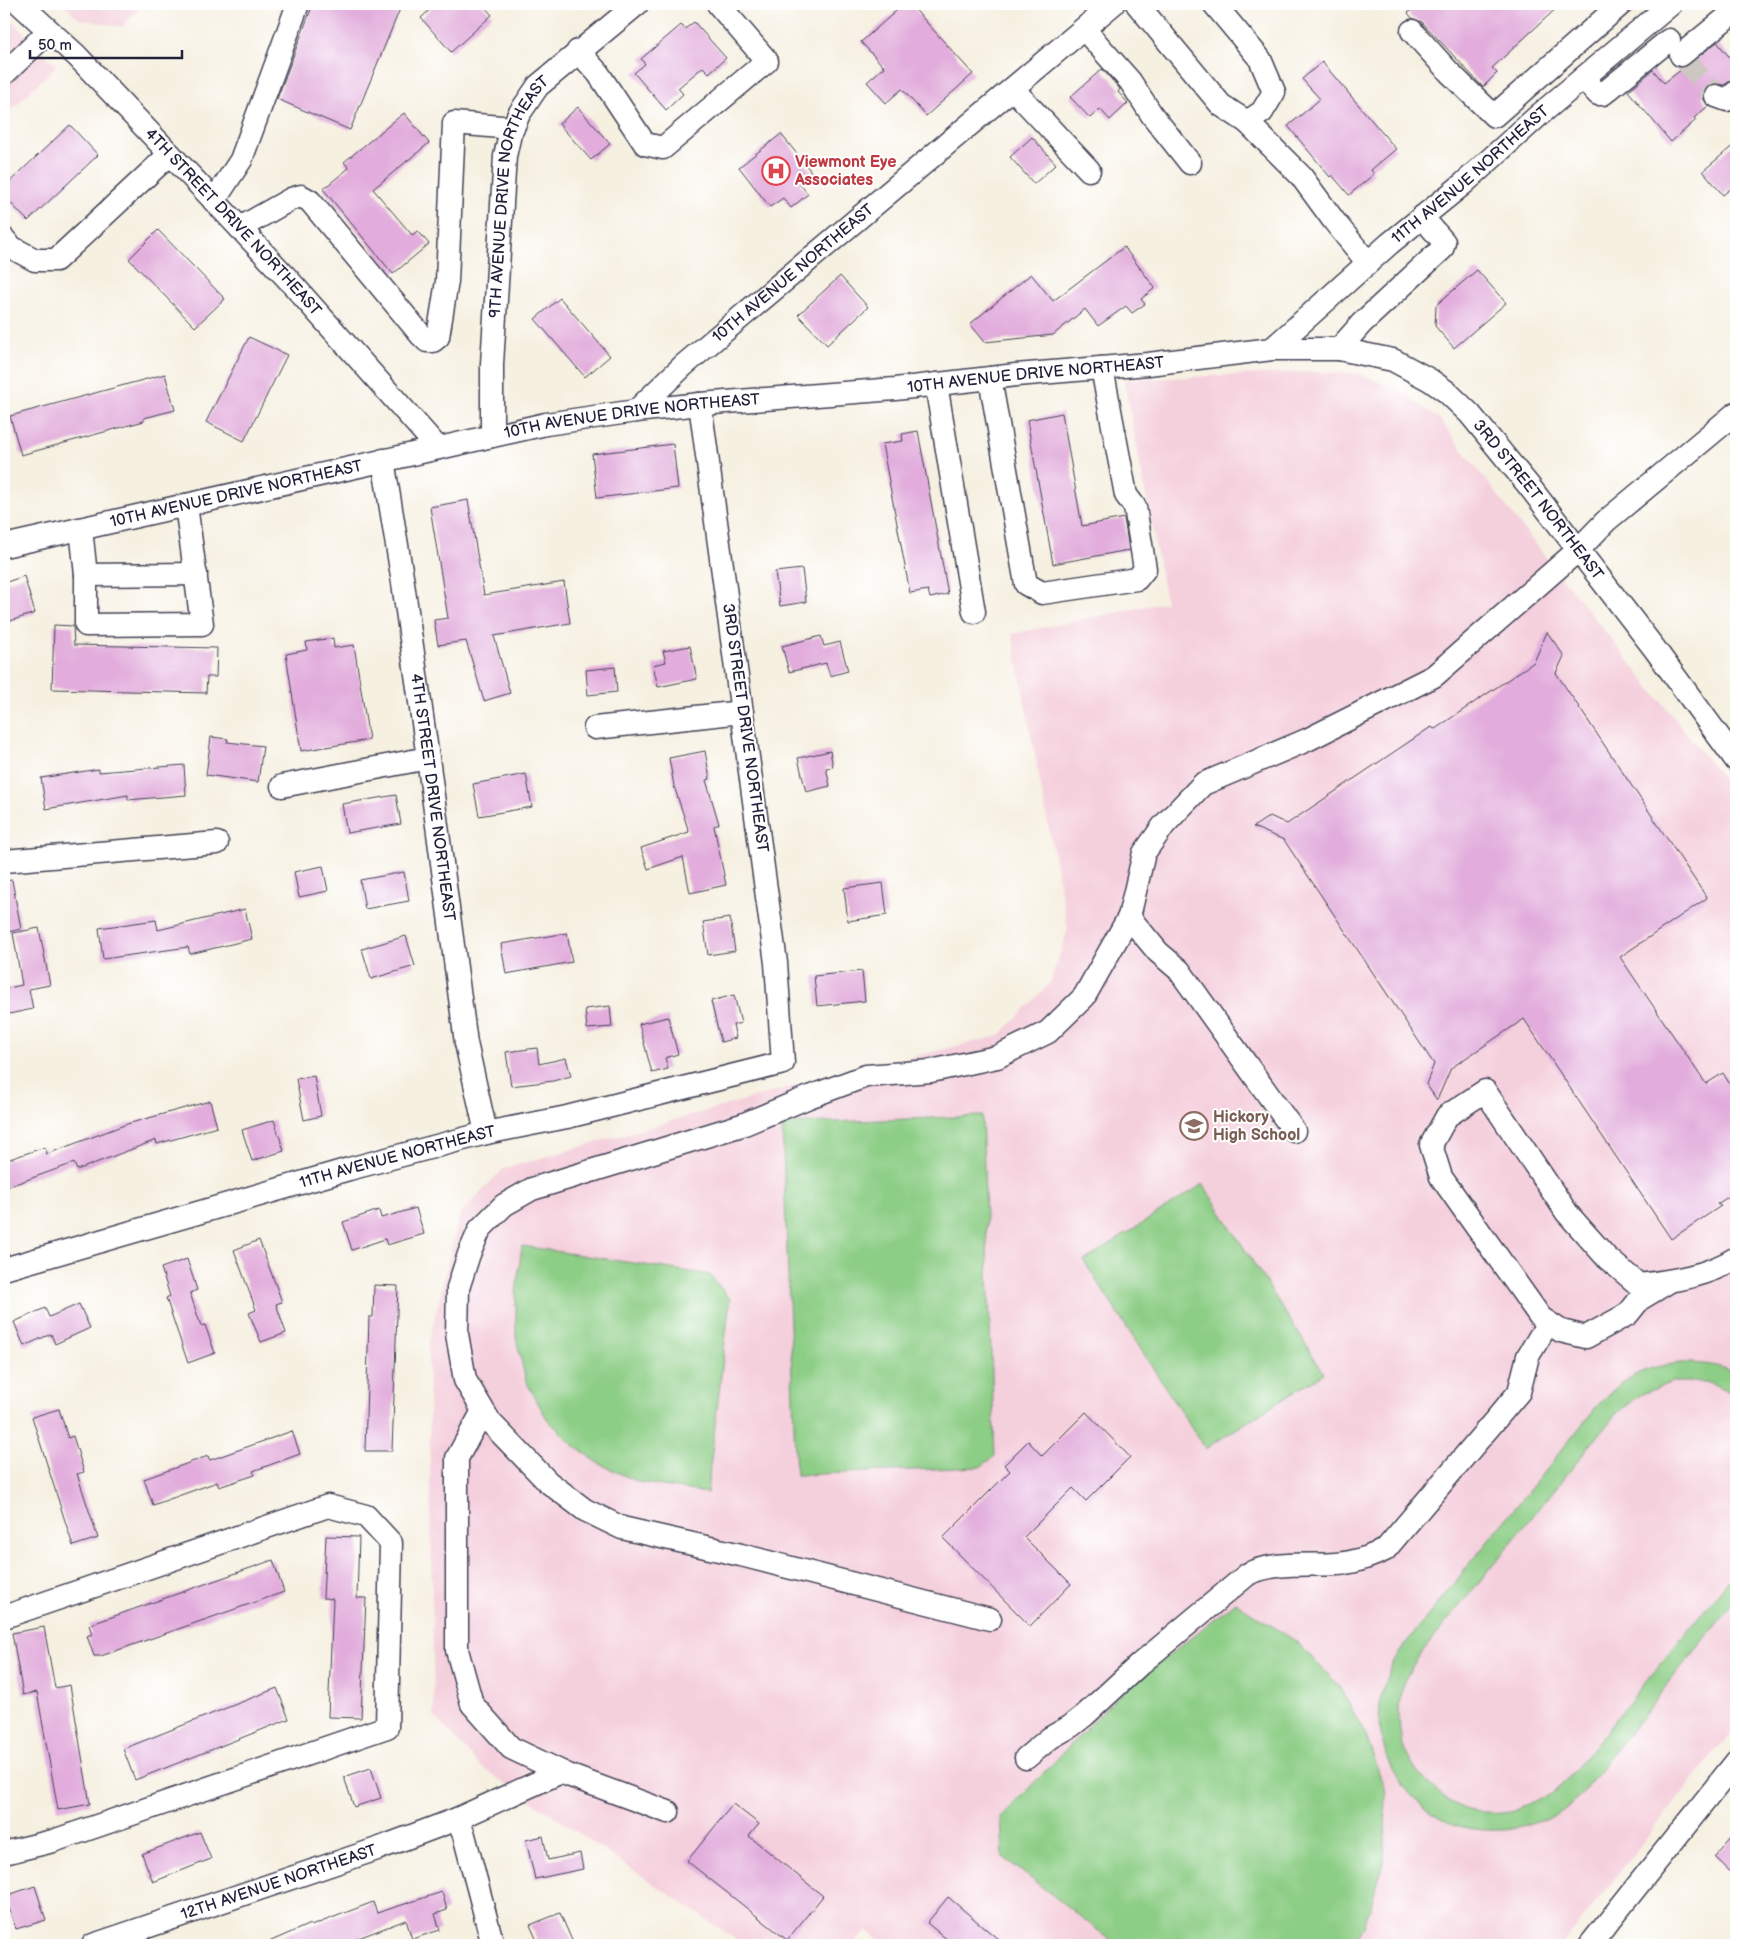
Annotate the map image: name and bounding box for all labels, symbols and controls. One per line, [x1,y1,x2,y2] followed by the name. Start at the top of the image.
[30,28,182,60] scale bar
[38,36,72,55] text: 50 m
[485,71,553,318] street label: 9TH AVENUE DRIVE NORTHEAST
[1388,101,1553,248] street label: 11TH AVENUE NORTHEAST
[141,124,326,320] street label: 4TH STREET DRIVE NORTHEAST
[794,153,896,190] place label: Viewmont Eye Associates
[761,156,791,186] hospital icon: Viewmont Eye Associates
[708,200,878,347] street label: 10TH AVENUE NORTHEAST
[906,353,1166,397] street label: 10TH AVENUE DRIVE NORTHEAST
[502,390,761,443] street label: 10TH AVENUE DRIVE NORTHEAST
[1469,416,1608,584] street label: 3RD STREET NORTHEAST
[108,456,364,531] street label: 10TH AVENUE DRIVE NORTHEAST
[718,602,772,854] street label: 3RD STREET DRIVE NORTHEAST
[407,672,459,923] street label: 4TH STREET DRIVE NORTHEAST
[1213,1108,1300,1145] place label: Hickory High School
[1179,1111,1209,1141] school or university icon: Hickory High School
[297,1122,497,1192] street label: 11TH AVENUE NORTHEAST
[178,1840,379,1924] street label: 12TH AVENUE NORTHEAST

